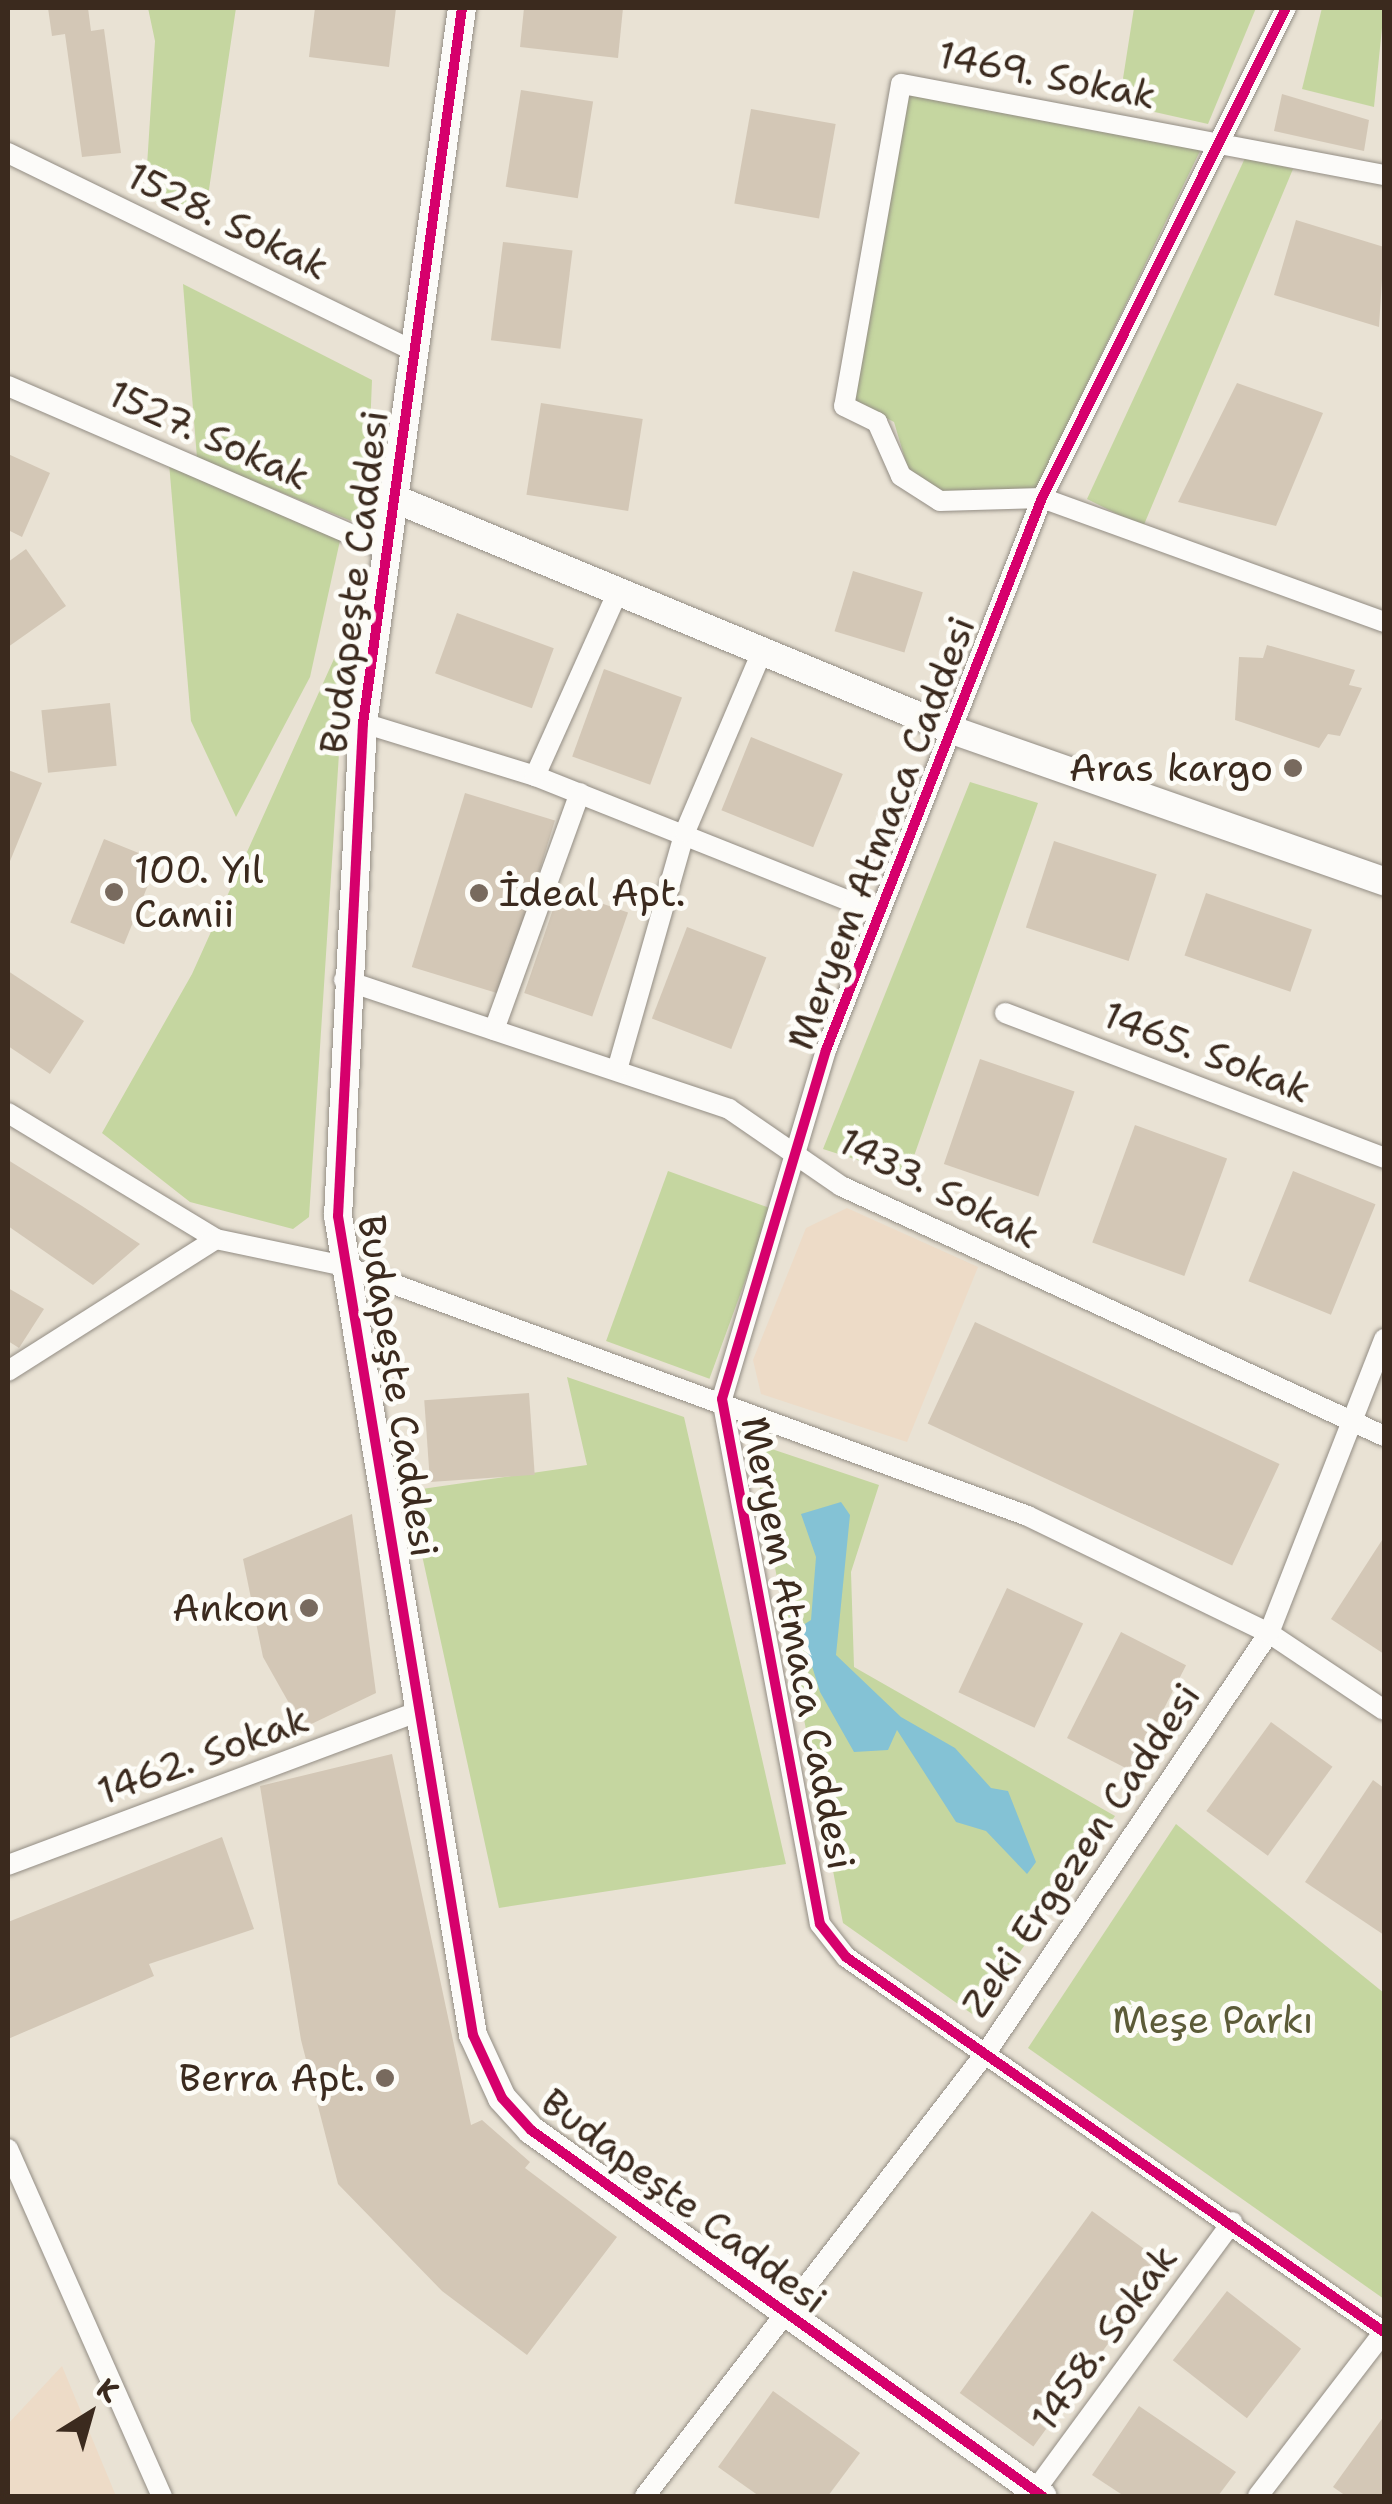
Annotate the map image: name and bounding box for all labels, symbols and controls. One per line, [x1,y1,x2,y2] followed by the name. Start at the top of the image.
[934,32,1160,118] street label: 1469. Sokak
[120,153,336,289] street label: 1528. Sokak
[102,370,316,500] street label: 1527. Sokak
[310,408,398,756] street label: Budapeşte Caddesi
[777,610,985,1056] street label: Meryem Atmaca Caddesi
[1069,745,1273,791] place label: Aras kargo
[1282,757,1304,779] marker: Aras kargo
[134,847,264,936] place label: 100. Yıl Camii
[499,870,686,916] place label: İdeal Apt.
[103,881,125,903] marker: 100. Yıl Camii
[468,882,490,904] marker: İdeal Apt.
[1097,992,1317,1112] street label: 1465. Sokak
[831,1118,1047,1258] street label: 1433. Sokak
[348,1212,448,1560] street label: Budapeşte Caddesi
[732,1413,864,1873] street label: Meryem Atmaca Caddesi
[172,1585,289,1631] place label: Ankon
[298,1597,320,1619] marker: Ankon
[952,1674,1210,2026] street label: Zeki Ergezen Caddesi
[91,1696,315,1814] street label: 1462. Sokak
[1112,1997,1314,2043] park label: Meşe Parkı
[179,2055,365,2101] place label: Berra Apt.
[374,2067,396,2089] marker: Berra Apt.
[532,2079,836,2323] street label: Budapeşte Caddesi
[1021,2236,1187,2440] street label: 1458. Sokak
[40,2364,140,2464] north arrow
[89,2369,127,2411] text: K

